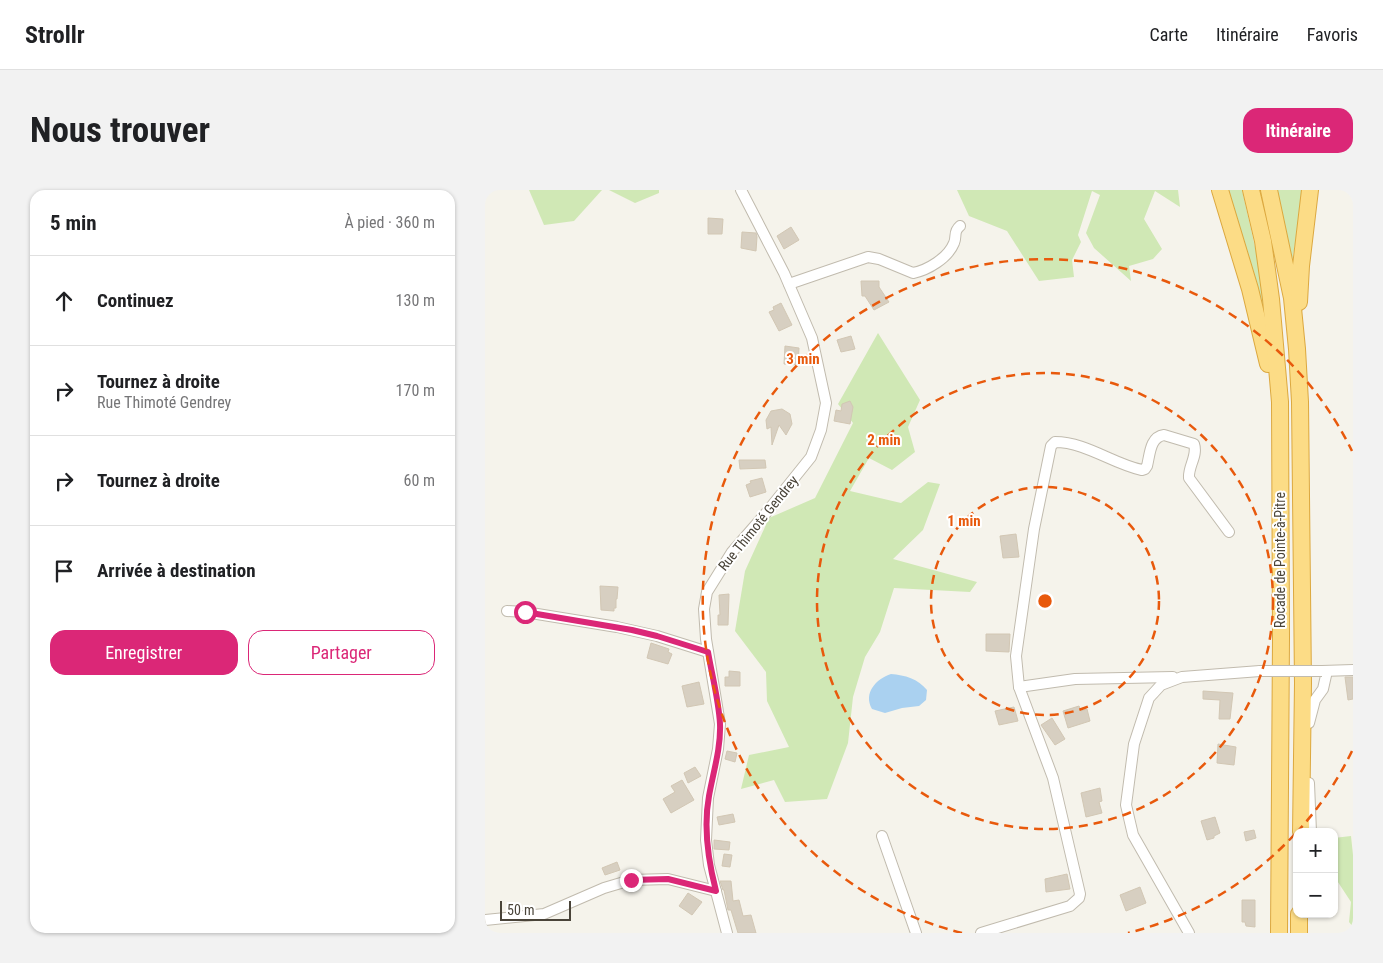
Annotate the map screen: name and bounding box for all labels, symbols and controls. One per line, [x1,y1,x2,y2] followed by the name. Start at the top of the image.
[25,21,85,49] text: Strollr
[1149,24,1188,45] text: Carte
[1216,24,1279,45] text: Itinéraire
[1307,24,1358,45] text: Favoris
[1243,108,1353,153] button: Itinéraire
[30,110,210,151] text: Nous trouver
[50,211,97,235] text: 5 min
[344,213,435,232] text: À pied · 360 m
[50,287,78,315] icon: ahead
[97,289,174,312] text: Continuez
[396,291,435,310] text: 130 m
[786,350,820,368] text: 3 min
[97,370,220,393] text: Tournez à droite
[50,377,78,405] icon: right
[396,381,435,400] text: 170 m
[97,393,231,412] text: Rue Thimoté Gendrey
[867,431,901,449] text: 2 min
[50,467,78,495] icon: right
[97,469,220,492] text: Tournez à droite
[403,471,435,490] text: 60 m
[715,472,801,574] street label: Rue Thimoté Gendrey
[1272,492,1288,628] street label: Rocade de Pointe-à-Pitre
[947,512,981,530] text: 1 min
[50,557,78,585] icon: arrive
[97,559,256,582] text: Arrivée à destination
[1036,592,1054,610] centre of rings
[514,601,537,624] route start
[50,630,238,675] button: Enregistrer
[248,630,435,675] button: Partager
[1293,828,1338,918] map controls
[1293,828,1338,873] button: +
[620,869,643,892] route end
[1293,873,1338,918] button: −
[500,898,571,921] scale bar
[507,902,535,918] text: 50 m

